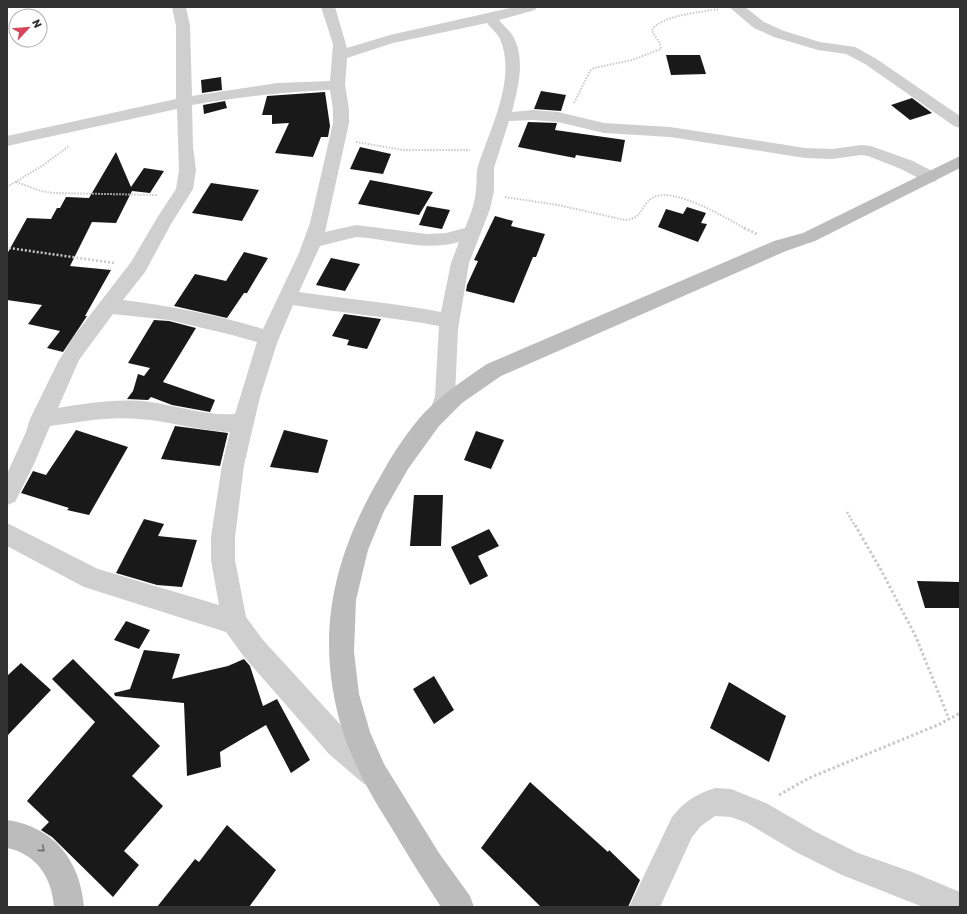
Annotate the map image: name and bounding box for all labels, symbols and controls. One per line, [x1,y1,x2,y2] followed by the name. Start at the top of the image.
[8,8,48,48] north arrow
[29,17,44,30] text: N
[37,845,45,852] one-way arrow

